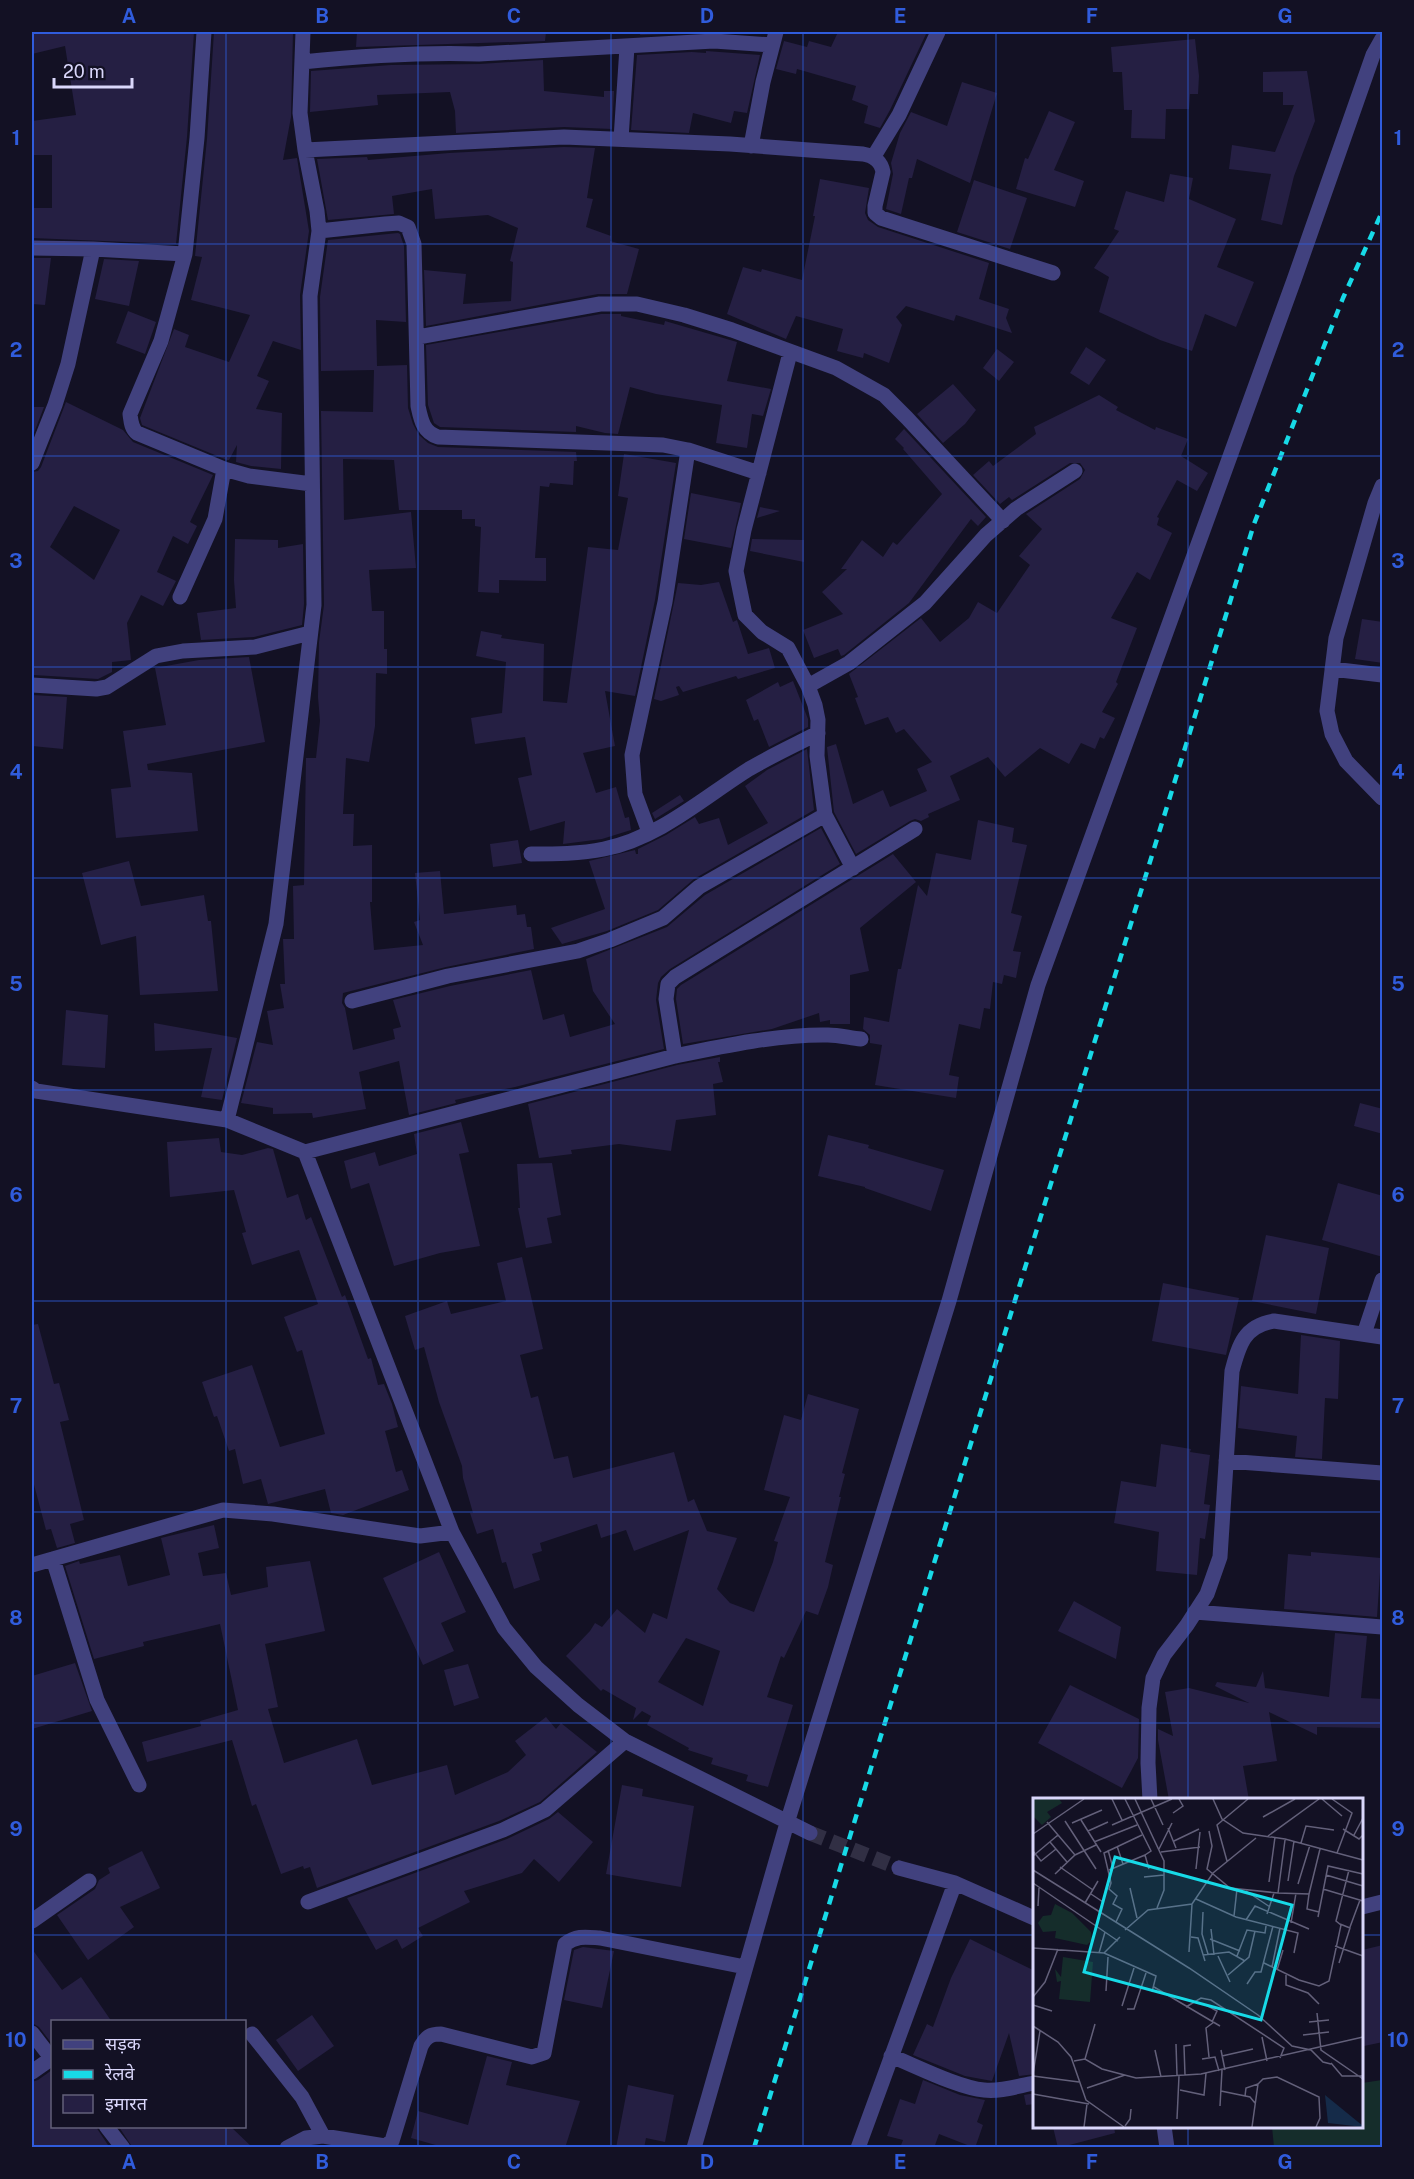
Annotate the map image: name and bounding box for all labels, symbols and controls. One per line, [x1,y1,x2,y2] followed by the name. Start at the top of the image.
[122,4,136,28] text: A
[315,4,329,28] text: B
[507,4,521,28] text: C
[700,4,714,28] text: D
[894,4,906,28] text: E
[1086,4,1098,28] text: F
[1277,4,1293,28] text: G
[54,51,132,89] scale bar
[63,61,105,82] text: 20 m
[12,126,20,150] text: 1
[1394,126,1402,150] text: 1
[10,338,22,362] text: 2
[1392,338,1404,362] text: 2
[9,549,23,573] text: 3
[1391,549,1405,573] text: 3
[9,760,23,784] text: 4
[1391,760,1405,784] text: 4
[9,972,23,996] text: 5
[1391,972,1405,996] text: 5
[9,1183,23,1207] text: 6
[1391,1183,1405,1207] text: 6
[10,1394,22,1418] text: 7
[1392,1394,1404,1418] text: 7
[9,1606,23,1630] text: 8
[1391,1606,1405,1630] text: 8
[1033,1798,1363,2128] inset map
[9,1817,23,1841] text: 9
[1391,1817,1405,1841] text: 9
[51,2020,246,2128] legend
[5,2028,27,2052] text: 10
[1387,2028,1409,2052] text: 10
[105,2033,142,2054] text: सड़क
[104,2063,136,2084] text: रेलवे
[105,2093,148,2114] text: इमारत
[122,2150,136,2174] text: A
[315,2150,329,2174] text: B
[507,2150,521,2174] text: C
[700,2150,714,2174] text: D
[894,2150,906,2174] text: E
[1086,2150,1098,2174] text: F
[1277,2150,1293,2174] text: G

